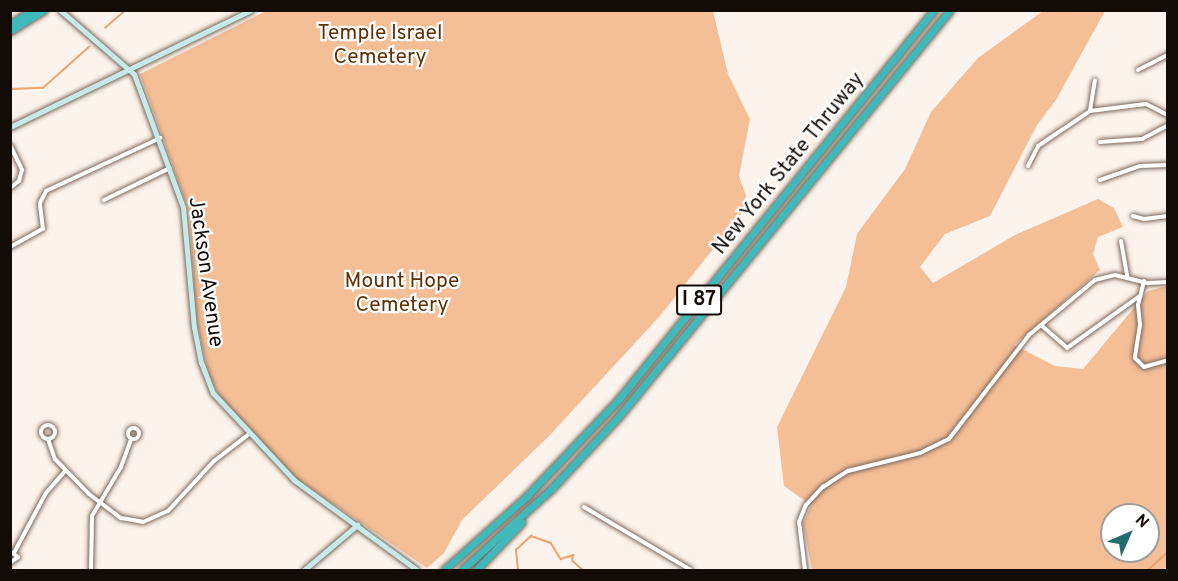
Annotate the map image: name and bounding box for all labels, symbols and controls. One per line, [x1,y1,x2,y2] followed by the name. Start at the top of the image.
[318,21,442,71] park label: Temple Israel Cemetery
[707,67,871,261] street label: New York State Thruway
[182,195,228,349] street label: Jackson Avenue
[345,269,459,319] park label: Mount Hope Cemetery
[675,283,723,317] road number: I 87
[1100,503,1160,563] north arrow
[1130,511,1152,533] text: N

